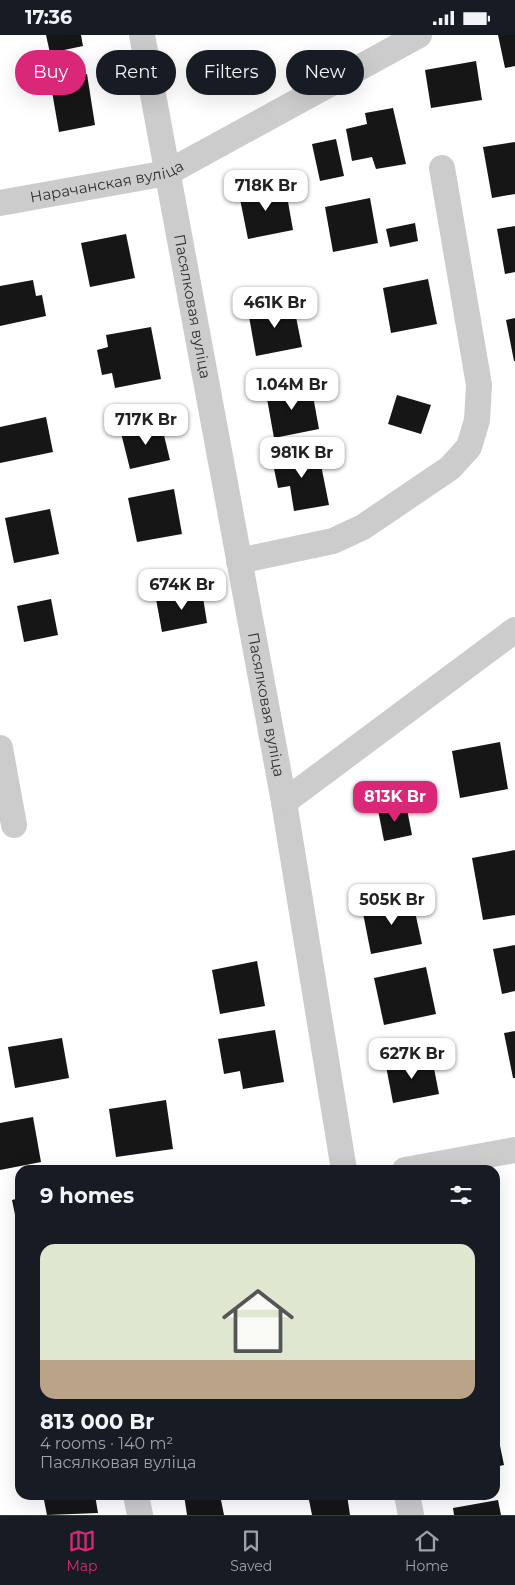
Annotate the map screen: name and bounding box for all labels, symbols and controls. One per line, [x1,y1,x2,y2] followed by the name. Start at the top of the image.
[25,6,72,29] text: 17:36
[15,50,86,95] chip: Buy
[96,50,176,95] chip: Rent
[186,50,276,95] chip: Filters
[286,50,364,95] chip: New
[28,156,187,206] street label: Нарачанская вуліца
[220,169,312,212] pin: 718K Br
[235,176,297,195] text: 718K Br
[170,232,215,380] street label: Пасялковая вуліца
[229,287,321,329] pin: 461K Br
[244,293,307,312] text: 461K Br
[240,369,344,411] pin: 1.04M Br
[256,375,328,394] text: 1.04M Br
[100,403,192,446] pin: 717K Br
[115,410,177,429] text: 717K Br
[256,437,348,479] pin: 981K Br
[271,443,333,462] text: 981K Br
[136,569,228,611] pin: 674K Br
[149,575,215,594] text: 674K Br
[244,631,289,778] street label: Пасялковая вуліца
[349,781,441,823] pin: 813K Br
[364,787,426,806] text: 813K Br
[346,883,438,926] pin: 505K Br
[359,890,425,909] text: 505K Br
[366,1037,458,1080] pin: 627K Br
[379,1044,445,1063] text: 627K Br
[447,1181,475,1209] icon: filters
[40,1183,134,1208] text: 9 homes
[213,1276,303,1366] icon: home
[40,1409,154,1434] text: 813 000 Br
[40,1434,173,1453] text: 4 rooms · 140 m²
[40,1453,196,1472] text: Пасялковая вуліца
[66,1527,98,1575] tab: Map
[230,1527,272,1575] tab: Saved
[405,1527,449,1575] tab: Home

